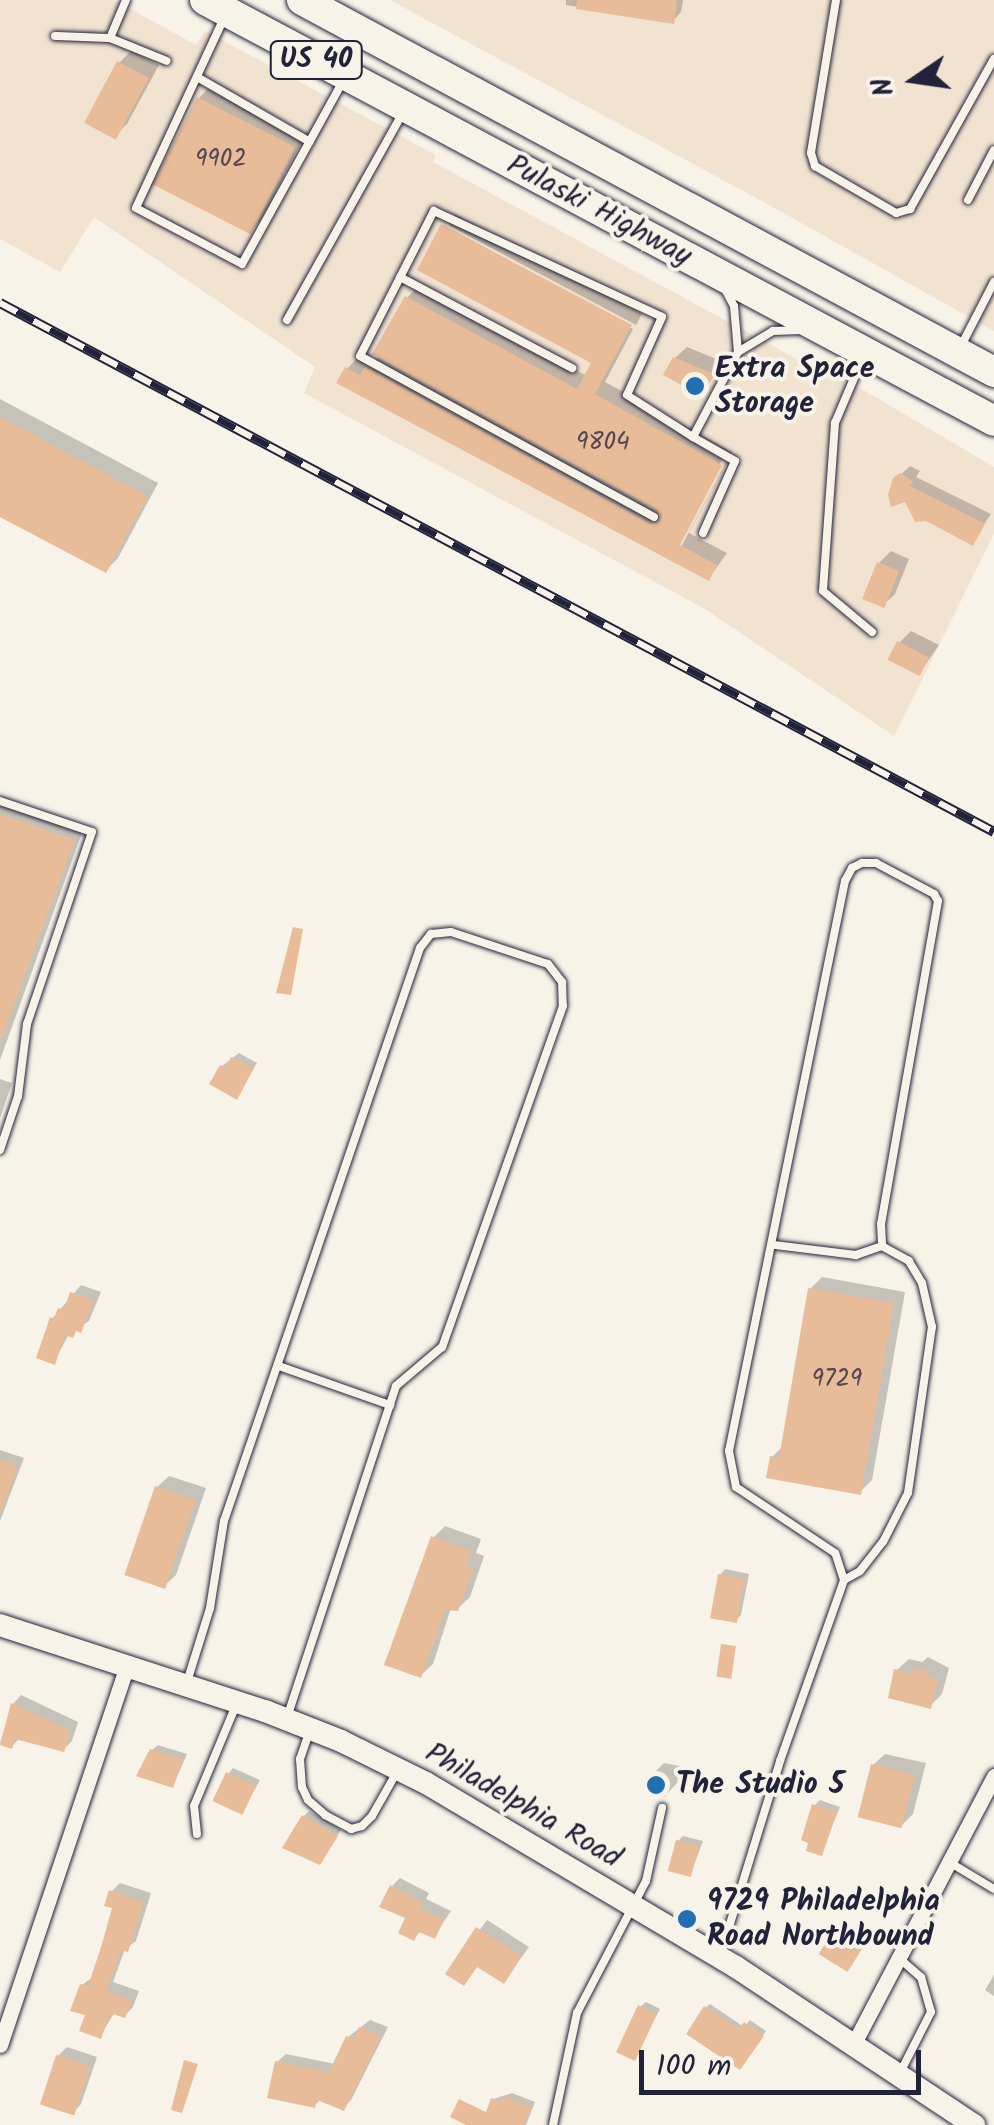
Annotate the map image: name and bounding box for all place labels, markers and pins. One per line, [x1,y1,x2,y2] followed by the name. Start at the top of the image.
[715,351,874,422] place label: Extra Space Storage
[684,375,706,397] marker: Extra Space Storage
[676,1767,844,1803] place label: The Studio 5
[645,1774,667,1796] marker: The Studio 5
[707,1884,940,1954] place label: 9729 Philadelphia Road Northbound
[676,1908,698,1930] marker: 9729 Philadelphia Road Northbound

